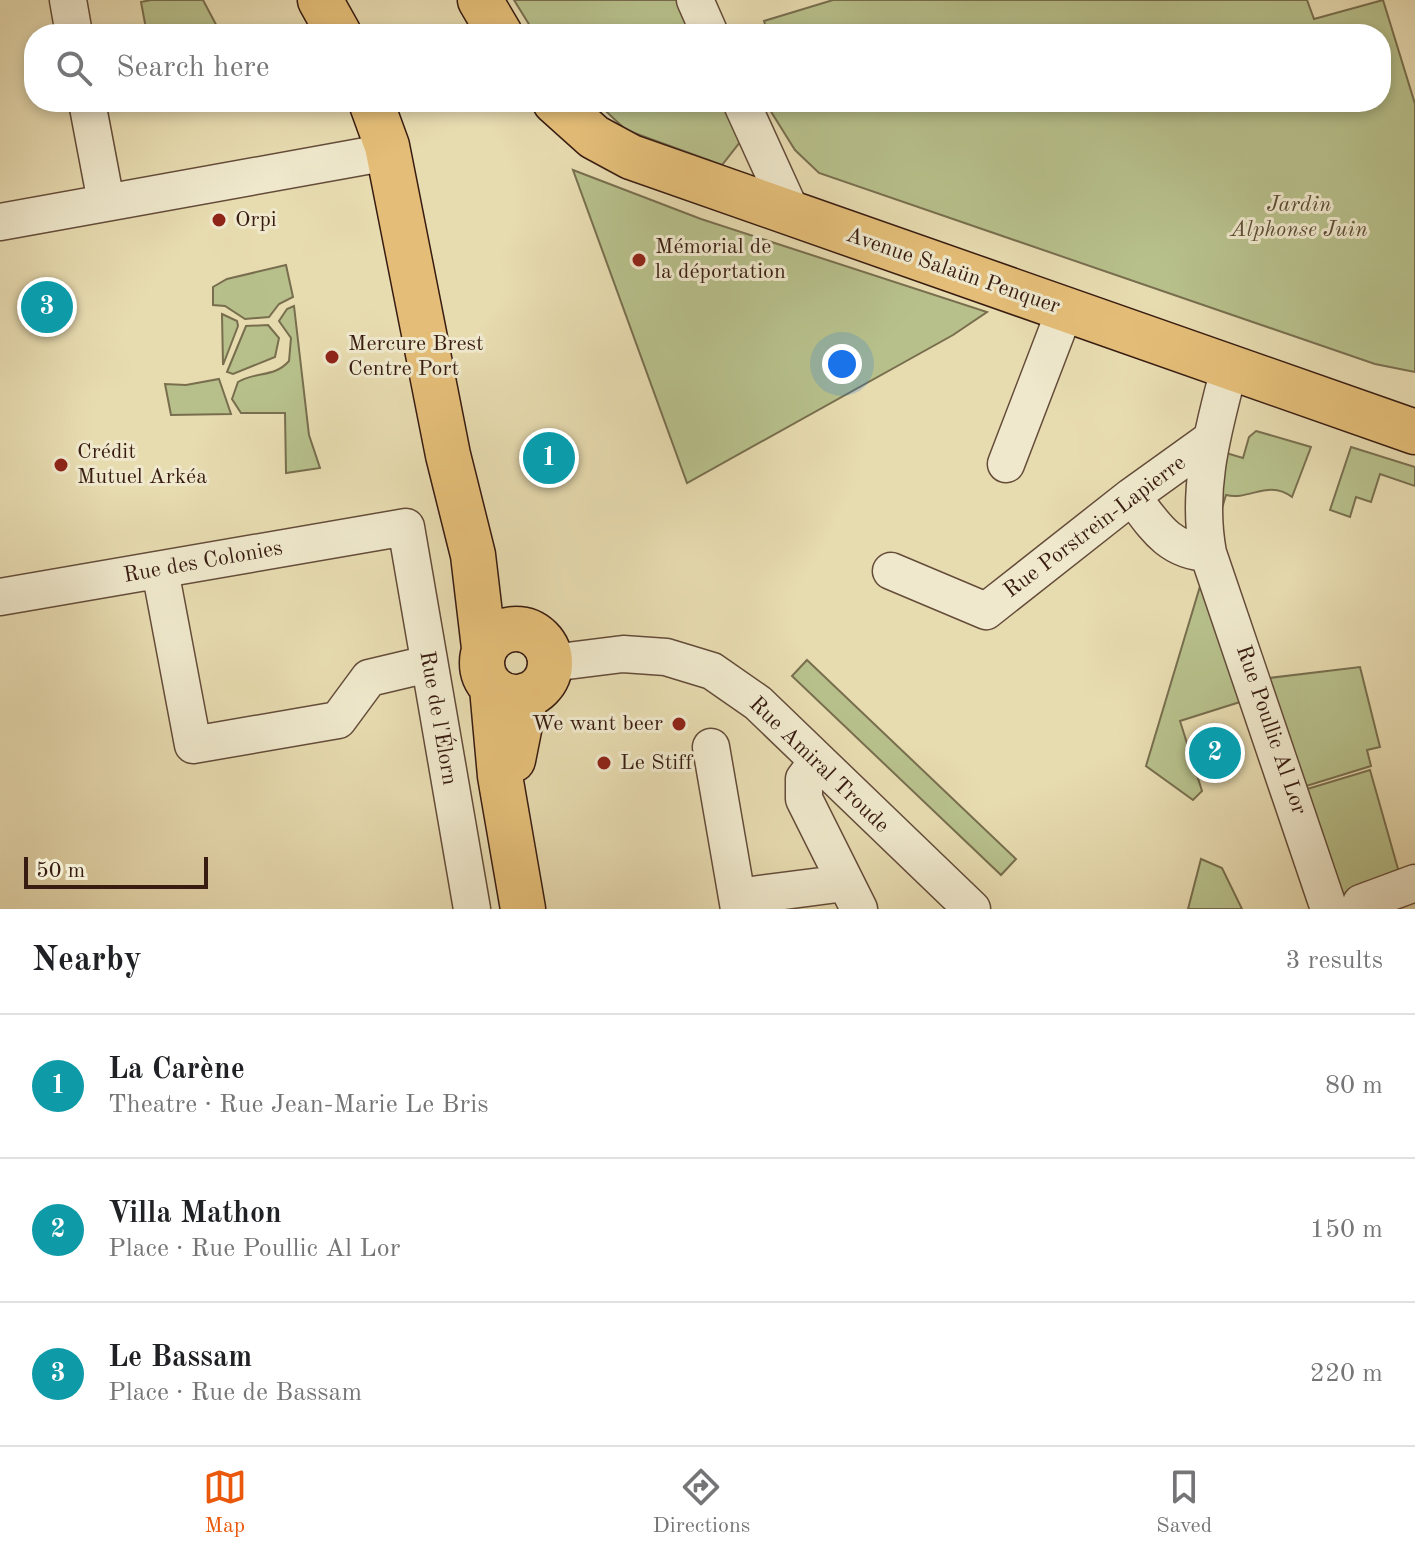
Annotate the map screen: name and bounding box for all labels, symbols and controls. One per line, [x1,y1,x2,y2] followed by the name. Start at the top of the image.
[24,24,1391,112] search box
[52,46,96,90] icon: search
[116,53,270,83] text: Search here
[1229,194,1368,241] park label: Jardin Alphonse Juin
[235,209,277,231] place label: Orpi
[210,211,228,229] marker: Orpi
[843,224,1063,318] street label: Avenue Salaün Penquer
[655,236,786,283] place label: Mémorial de la déportation
[630,251,648,269] marker: Mémorial de la déportation
[21,277,73,337] pin: 3
[348,333,484,380] place label: Mercure Brest Centre Port
[822,344,862,384] your location
[323,348,341,366] marker: Mercure Brest Centre Port
[523,428,575,488] pin: 1
[77,441,207,488] place label: Crédit Mutuel Arkéa
[1000,452,1190,602] street label: Rue Porstrein-Lapierre
[52,456,70,474] marker: Crédit Mutuel Arkéa
[122,537,284,587] street label: Rue des Colonies
[1232,643,1310,817] street label: Rue Poullic Al Lor
[415,649,464,787] street label: Rue de l'Élorn
[745,693,893,837] street label: Rue Amiral Troude
[532,713,663,735] place label: We want beer
[670,715,688,733] marker: We want beer
[1189,723,1241,783] pin: 2
[620,752,694,774] place label: Le Stiff
[595,754,613,772] marker: Le Stiff
[24,853,208,889] scale bar
[36,860,85,882] text: 50 m
[32,944,142,978] text: Nearby
[1285,948,1383,974] text: 3 results
[108,1055,245,1085] text: La Carène
[50,1073,66,1099] text: 1
[1325,1073,1383,1099] text: 80 m
[108,1092,488,1118] text: Theatre · Rue Jean-Marie Le Bris
[108,1199,282,1229] text: Villa Mathon
[50,1217,66,1243] text: 2
[1310,1217,1383,1243] text: 150 m
[108,1236,400,1262] text: Place · Rue Poullic Al Lor
[108,1343,252,1373] text: Le Bassam
[50,1361,66,1387] text: 3
[1310,1361,1383,1387] text: 220 m
[108,1380,362,1406] text: Place · Rue de Bassam
[203,1465,247,1540] tab: Map
[653,1465,750,1540] tab: Directions
[1156,1465,1212,1540] tab: Saved

